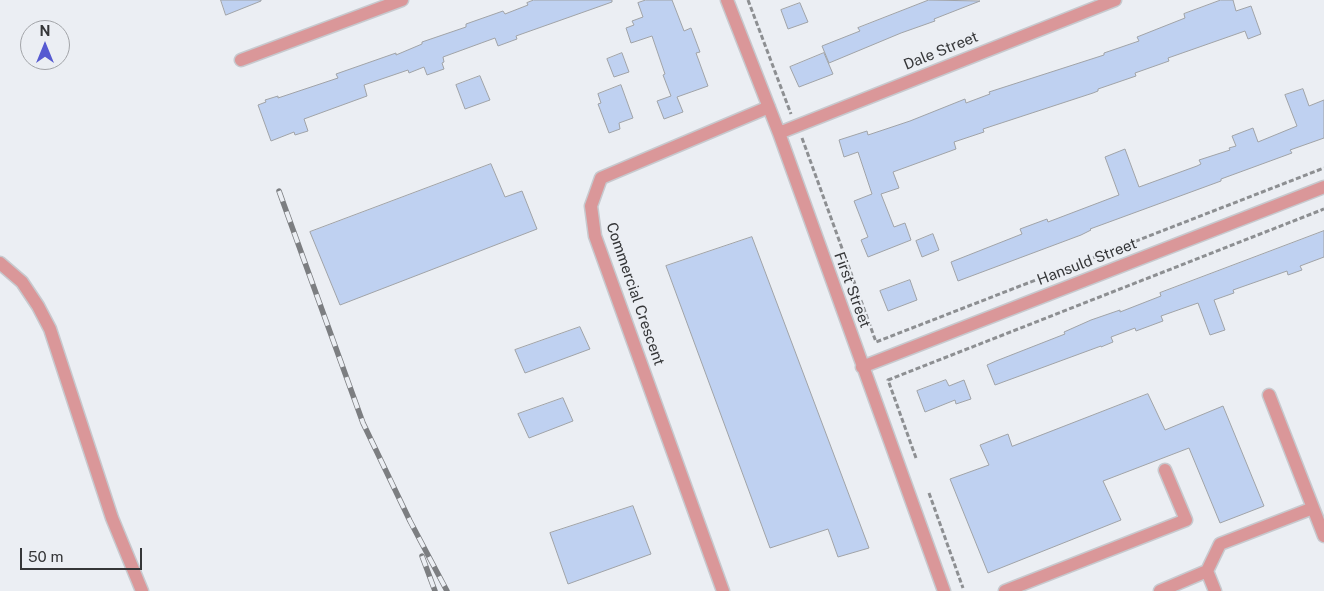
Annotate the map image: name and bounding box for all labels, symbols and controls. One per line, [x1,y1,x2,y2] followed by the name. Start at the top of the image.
[20,20,70,70] north arrow
[40,23,50,39] text: N
[901,28,981,74] street label: Dale Street
[602,220,668,368] street label: Commercial Crescent
[1035,235,1139,289] street label: Hansuld Street
[830,250,874,330] street label: First Street
[22,538,145,570] scale bar
[28,548,63,565] text: 50 m

